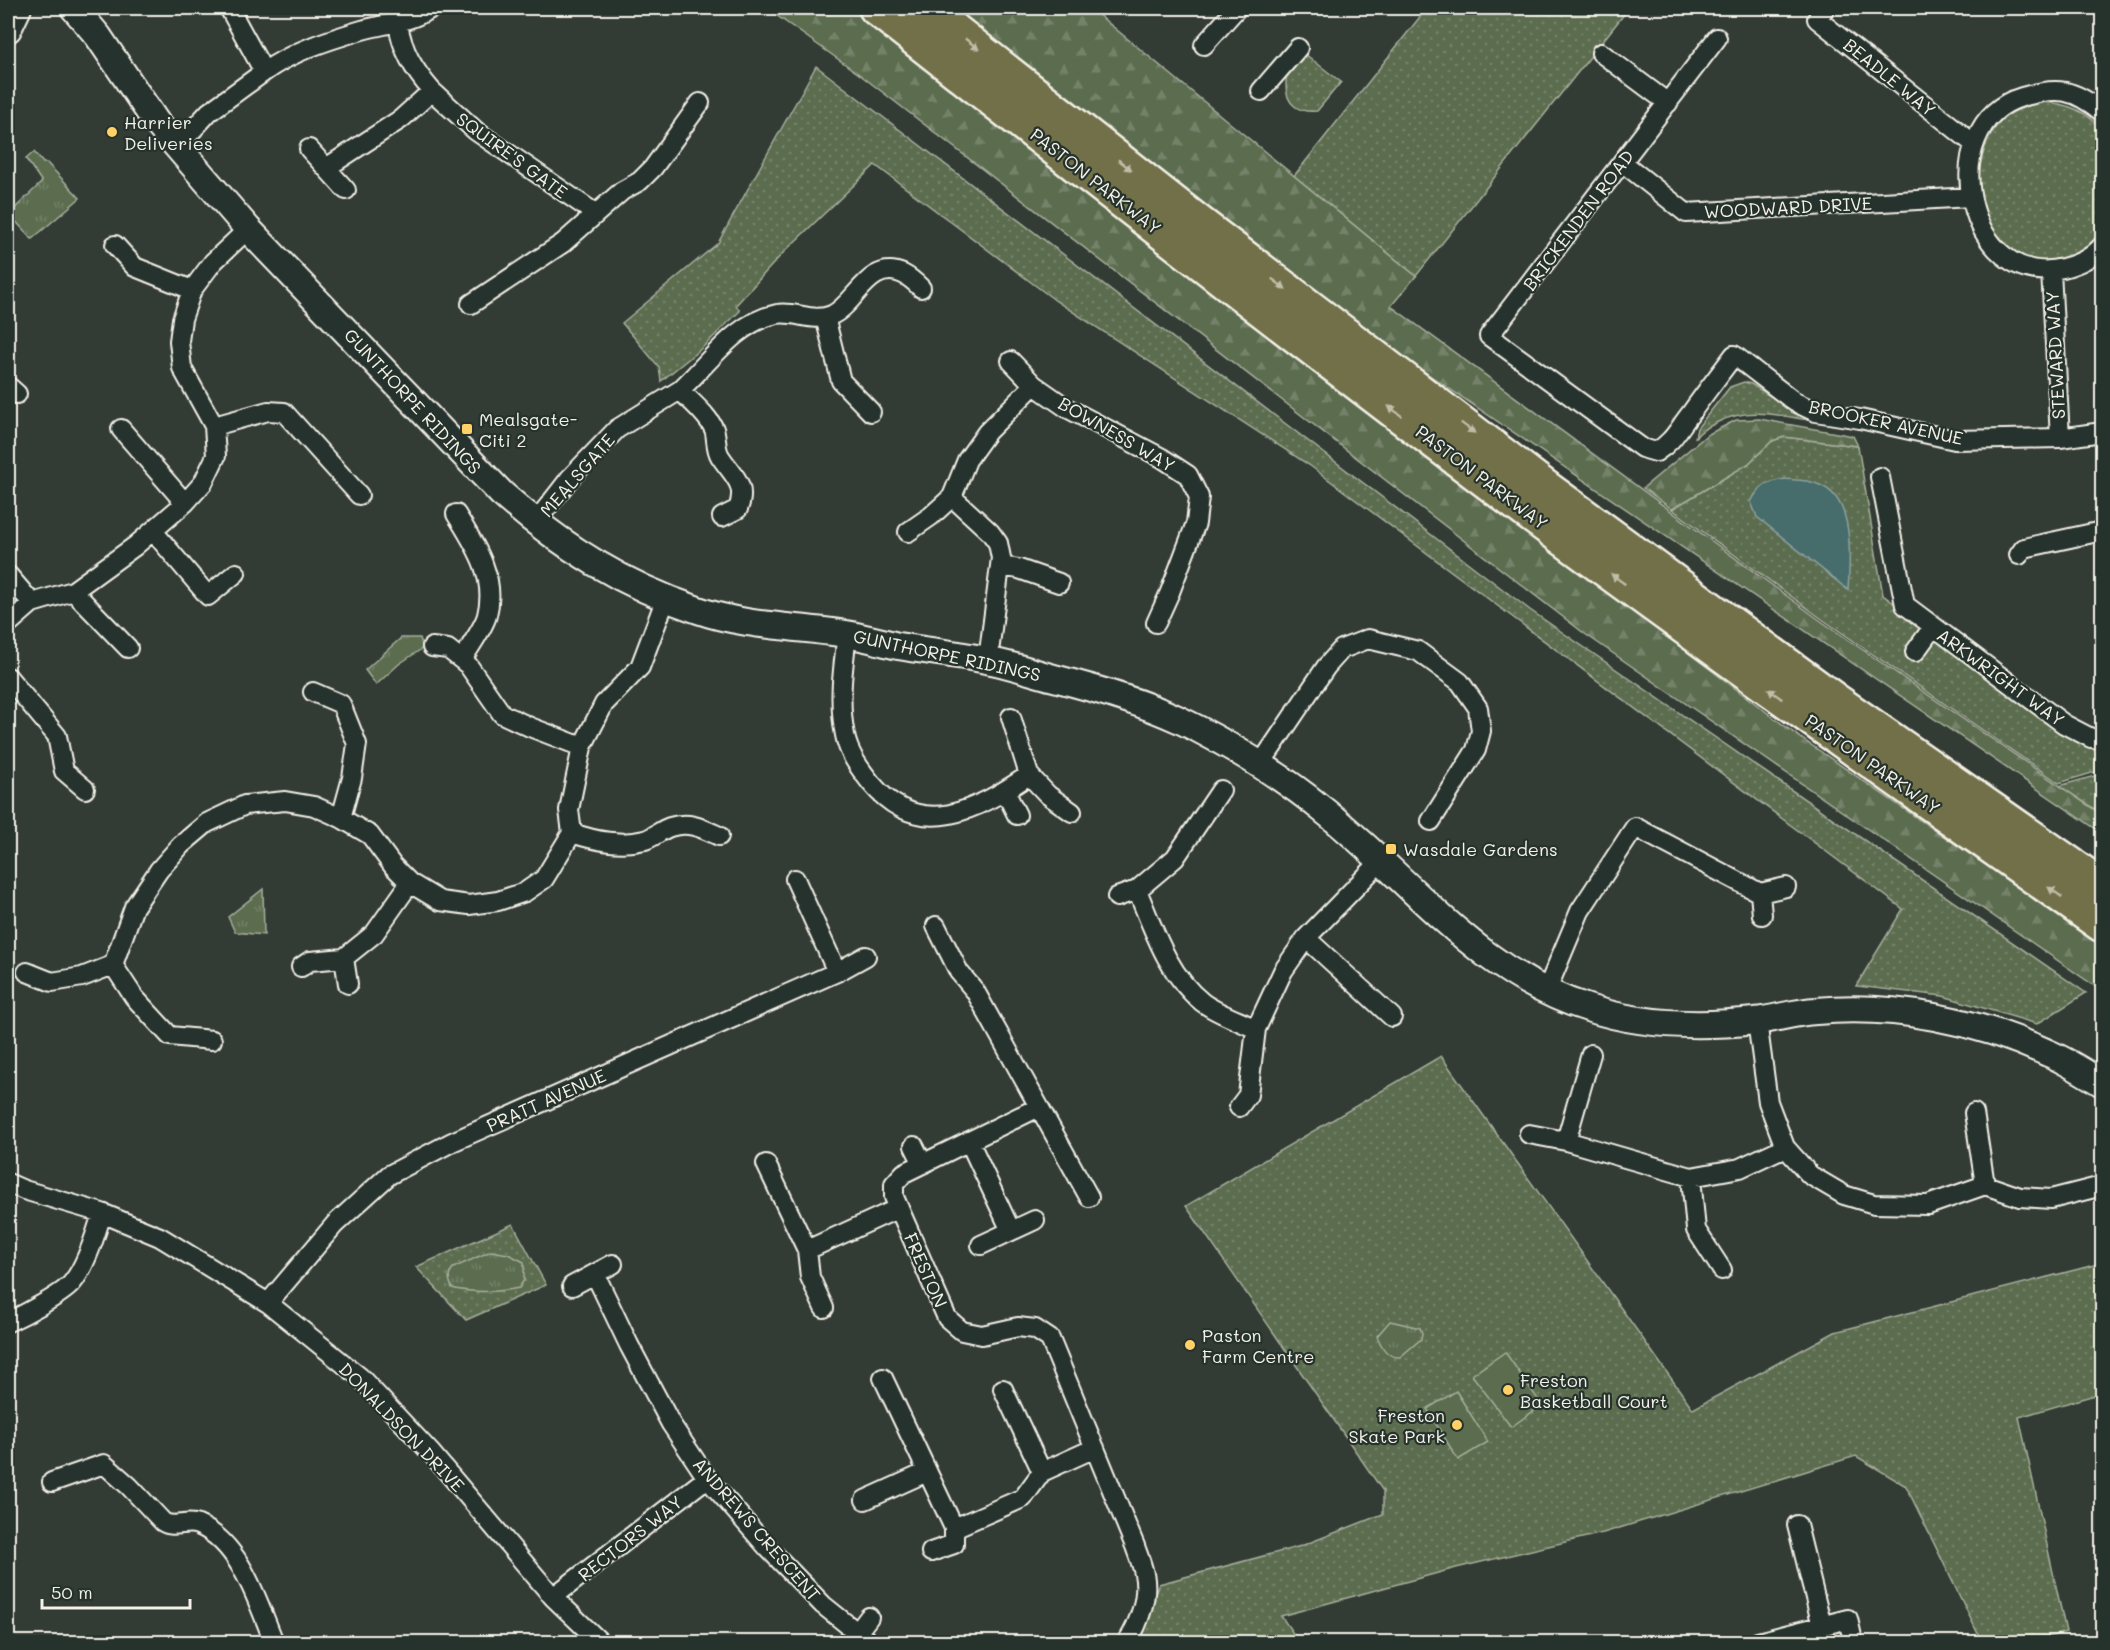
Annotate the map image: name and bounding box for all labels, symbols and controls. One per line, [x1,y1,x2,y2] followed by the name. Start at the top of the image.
[1839,32,1941,122] street label: BEADLE WAY
[964,37,980,50] one-way arrow
[452,107,572,203] street label: SQUIRE'S GATE
[124,110,213,155] place label: Harrier Deliveries
[1026,122,1166,240] street label: PASTON PARKWAY
[105,125,119,139] marker: Harrier Deliveries
[1517,145,1639,295] street label: BRICKENDEN ROAD
[1117,158,1133,171] one-way arrow
[1703,191,1873,223] street label: WOODWARD DRIVE
[1272,278,1287,290] one-way arrow
[2040,290,2070,420] street label: STEWARD WAY
[339,323,487,479] street label: GUNTHORPE RIDINGS
[1054,391,1180,477] street label: BOWNESS WAY
[1807,394,1965,450] street label: BROOKER AVENUE
[1387,405,1403,418] one-way arrow
[479,407,577,452] place label: Mealsgate- Citi 2
[1411,419,1553,535] street label: PASTON PARKWAY
[460,422,474,436] marker: Mealsgate- Citi 2
[1459,422,1475,434] one-way arrow
[534,428,620,522] street label: MEALSGATE
[1611,573,1626,585] one-way arrow
[851,623,1043,687] street label: GUNTHORPE RIDINGS
[1932,623,2070,731] street label: ARKWRIGHT WAY
[1768,688,1784,700] one-way arrow
[1801,708,1945,820] street label: PASTON PARKWAY
[1403,837,1558,861] place label: Wasdale Gardens
[1384,842,1398,856] marker: Wasdale Gardens
[2047,886,2063,898] one-way arrow
[483,1063,609,1137] street label: PRATT AVENUE
[899,1229,953,1311] street label: FRESTON
[1202,1323,1314,1368] place label: Paston Farm Centre
[1183,1338,1197,1352] marker: Paston Farm Centre
[334,1357,470,1497] street label: DONALDSON DRIVE
[1520,1368,1668,1413] place label: Freston Basketball Court
[1501,1383,1515,1397] marker: Freston Basketball Court
[1348,1403,1445,1448] place label: Freston Skate Park
[1450,1418,1464,1432] marker: Freston Skate Park
[688,1452,826,1606] street label: ANDREWS CRESCENT
[573,1490,687,1586] street label: RECTORS WAY
[42,1572,190,1610] scale bar
[51,1580,93,1604] text: 50 m

